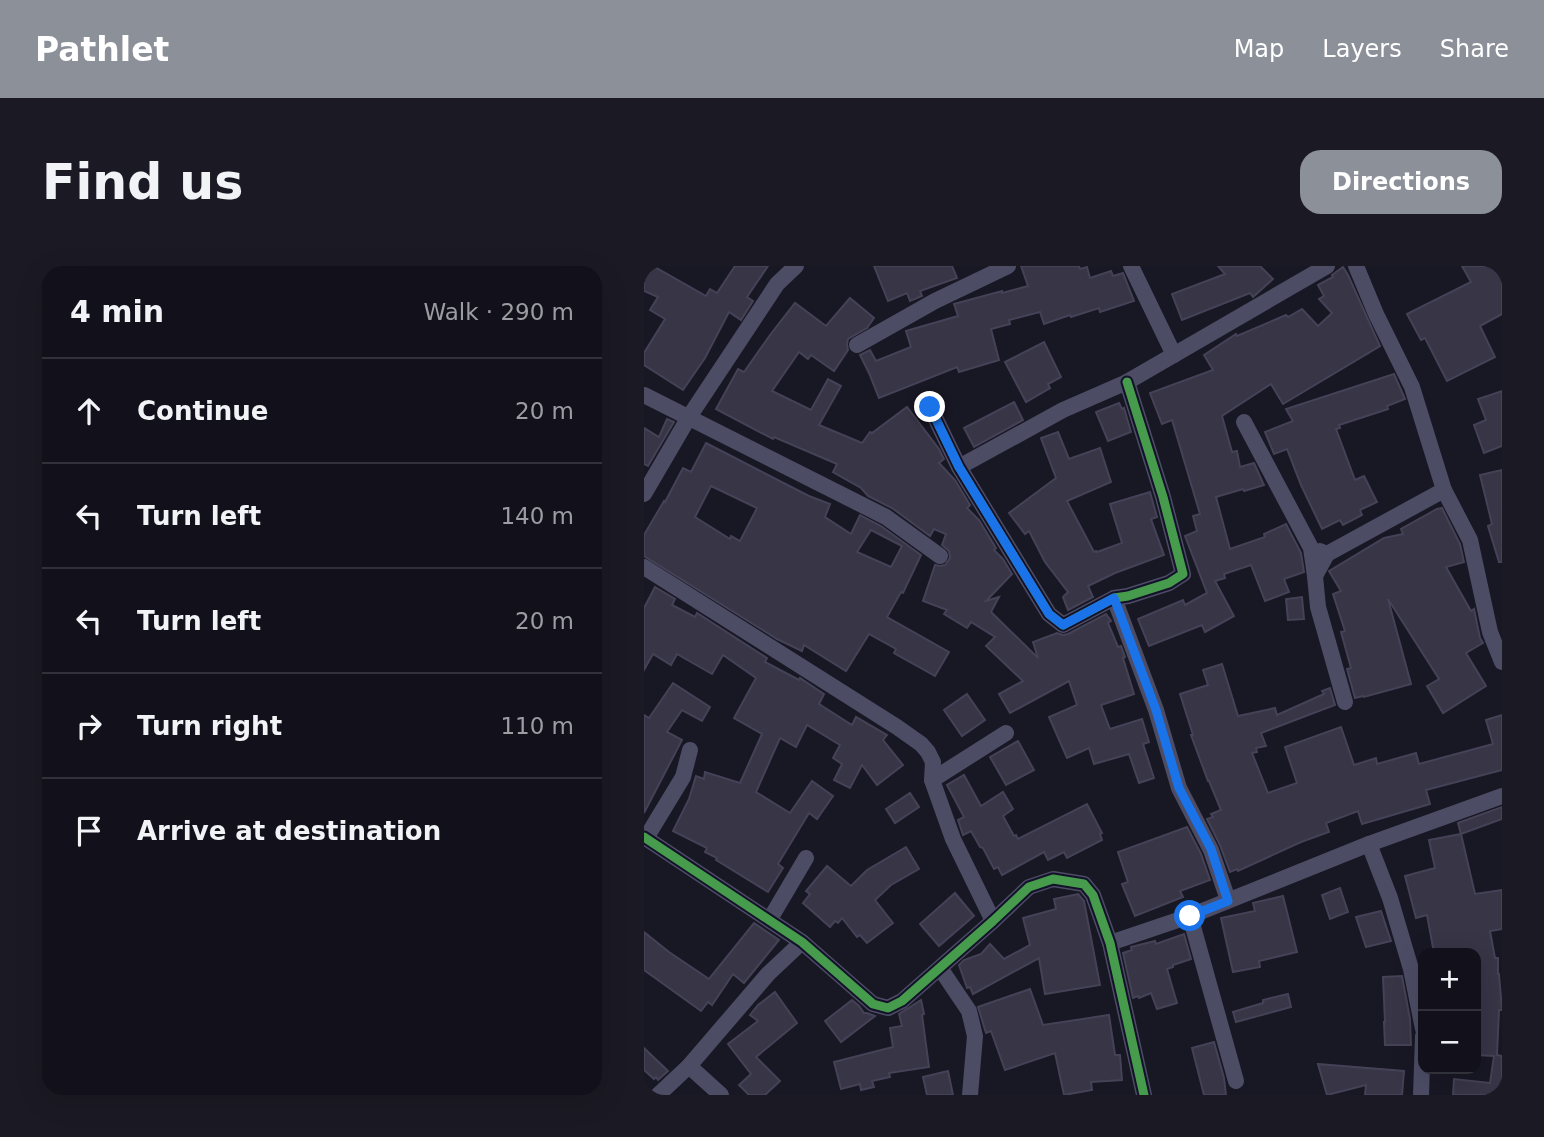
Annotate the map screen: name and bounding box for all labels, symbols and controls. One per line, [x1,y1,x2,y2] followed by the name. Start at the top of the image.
[35,30,169,69] text: Pathlet
[1234,35,1284,63] text: Map
[1322,35,1402,63] text: Layers
[1440,35,1509,63] text: Share
[1300,150,1502,214] button: Directions
[42,154,243,211] text: Find us
[70,294,164,329] text: 4 min
[423,299,574,325] text: Walk · 290 m
[914,391,945,422] route end
[70,392,108,430] icon: ahead
[137,396,268,426] text: Continue
[515,398,574,424] text: 20 m
[70,497,108,535] icon: left
[137,501,261,531] text: Turn left
[500,503,574,529] text: 140 m
[70,602,108,640] icon: left
[137,606,261,636] text: Turn left
[515,608,574,634] text: 20 m
[70,707,108,745] icon: right
[137,711,282,741] text: Turn right
[500,713,574,739] text: 110 m
[70,812,108,850] icon: arrive
[137,816,441,846] text: Arrive at destination
[1174,900,1205,931] route start
[1418,948,1481,1074] map controls
[1418,948,1481,1011] button: +
[1418,1011,1481,1074] button: −

